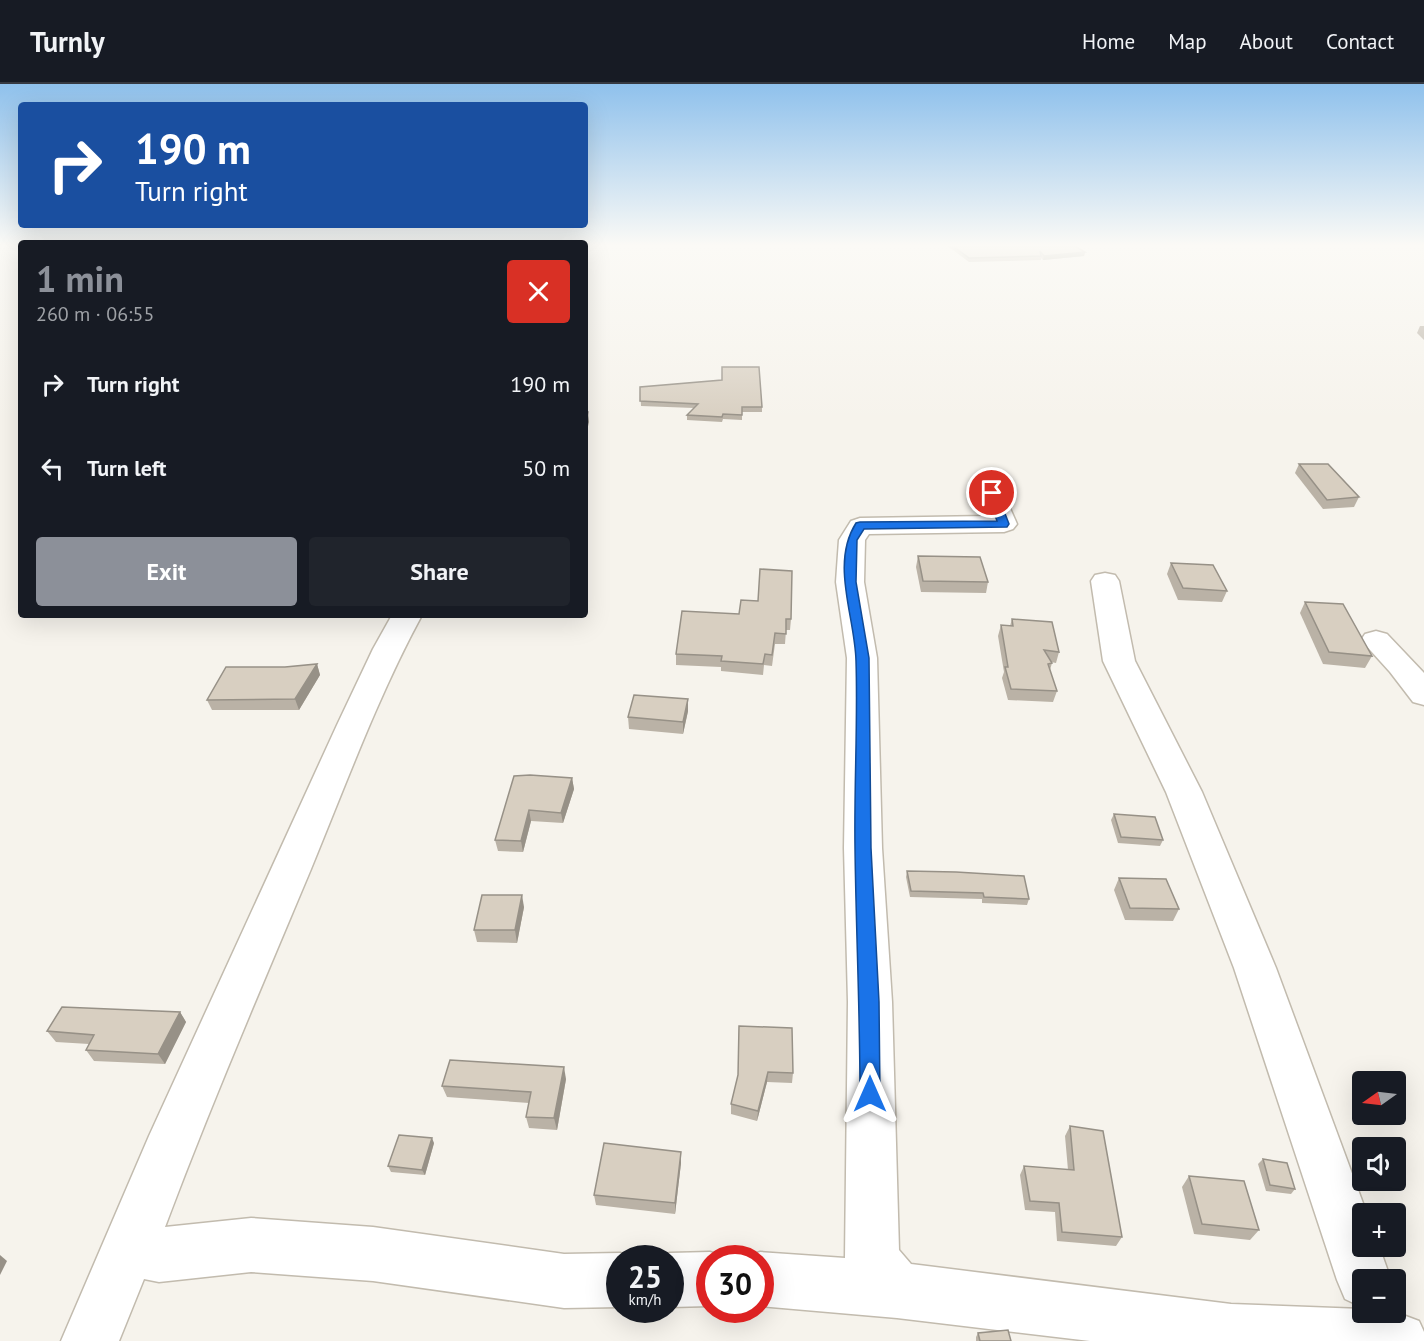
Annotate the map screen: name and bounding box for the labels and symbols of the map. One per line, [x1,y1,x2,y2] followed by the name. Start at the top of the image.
[966,467,1017,518] pin
[838,1062,902,1126] position arrow
[1352,1071,1406,1125] north arrow
[696,1245,774,1323] speed limit sign: 30

